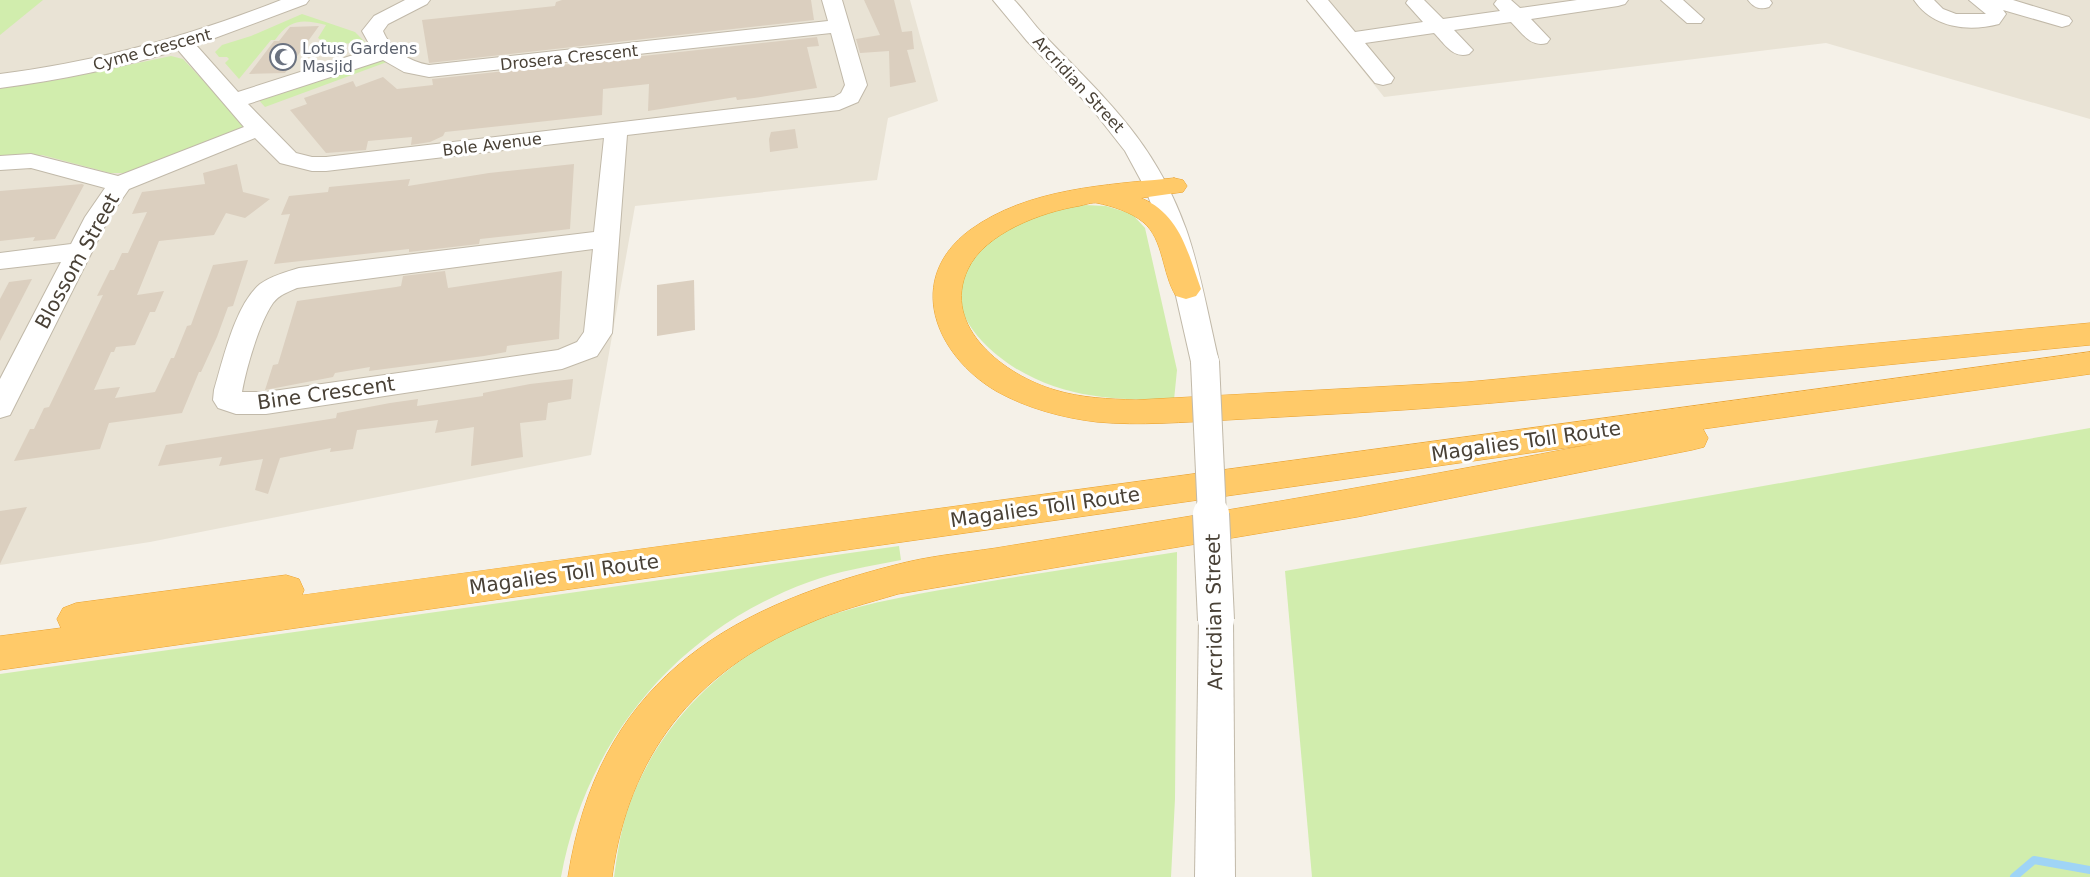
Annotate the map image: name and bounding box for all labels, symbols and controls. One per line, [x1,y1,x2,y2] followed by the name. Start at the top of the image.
[91,25,213,74] street label: Cyme Crescent
[1029,32,1128,137] street label: Arcridian Street
[302,39,417,76] place label: Lotus Gardens Masjid
[499,41,639,74] street label: Drosera Crescent
[268,42,298,72] mosque icon: Lotus Gardens Masjid
[441,129,543,160] street label: Bole Avenue
[30,189,124,333] street label: Blossom Street
[256,371,397,415] street label: Bine Crescent
[1430,416,1622,466] street label: Magalies Toll Route
[949,482,1141,532] street label: Magalies Toll Route
[1201,533,1227,690] street label: Arcridian Street
[468,549,660,599] street label: Magalies Toll Route

